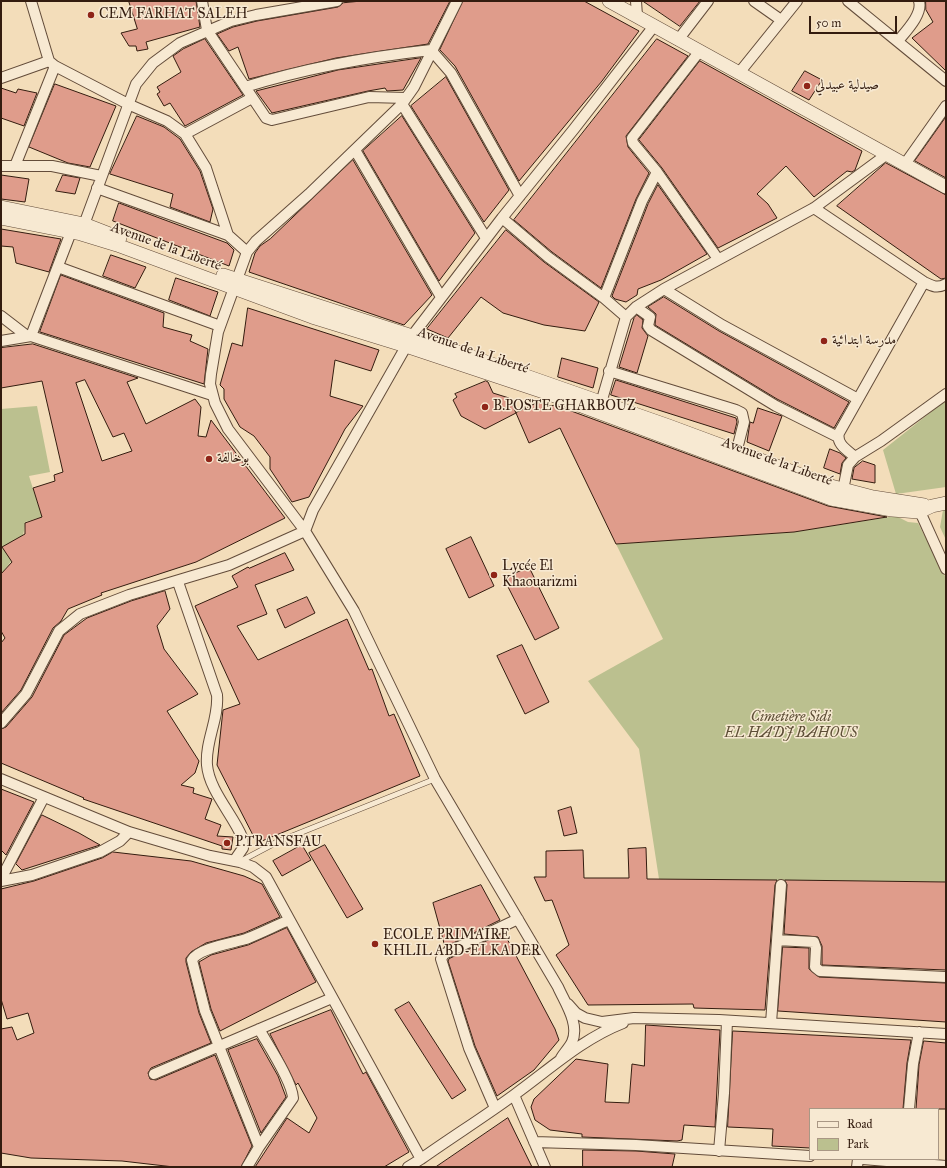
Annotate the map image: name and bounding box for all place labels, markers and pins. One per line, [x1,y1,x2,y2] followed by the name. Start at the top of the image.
[99,7,248,23] place label: CEM FARHAT SALEH
[86,10,96,20] marker: CEM FARHAT SALEH
[815,78,879,94] place label: صيدلية عبيدلي
[802,81,812,91] marker: صيدلية عبيدلي
[832,333,896,349] place label: مدرسة ابتدائية
[819,336,829,346] marker: مدرسة ابتدائية
[493,399,636,415] place label: B.POSTE GHARBOUZ
[480,402,490,412] marker: B.POSTE GHARBOUZ
[217,451,249,467] place label: بوخالفة
[204,454,214,464] marker: بوخالفة
[502,559,577,592] place label: Lycée El Khaouarizmi
[489,570,499,580] marker: Lycée El Khaouarizmi
[235,835,322,851] place label: P.TRANSFAU
[222,838,232,848] marker: P.TRANSFAU
[383,928,541,960] place label: ECOLE PRIMAIRE KHLIL ABD-ELKADER
[370,939,380,949] marker: ECOLE PRIMAIRE KHLIL ABD-ELKADER

